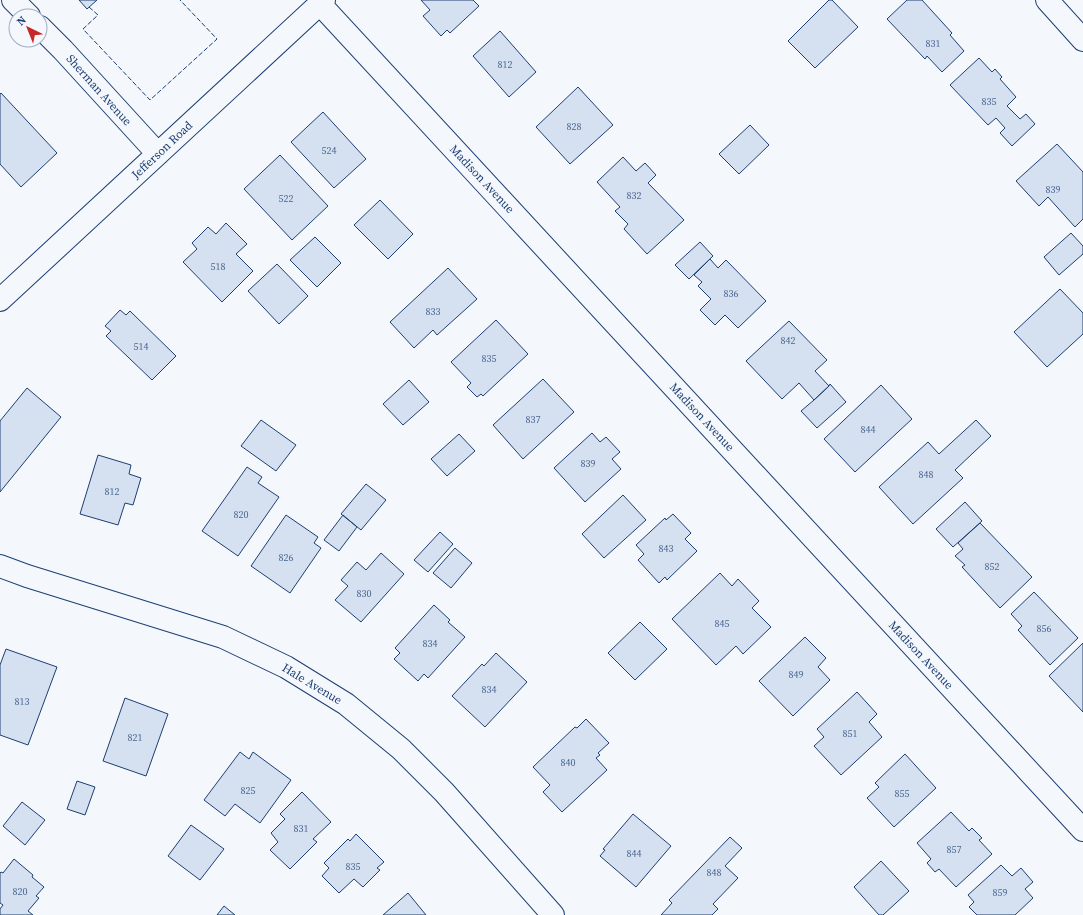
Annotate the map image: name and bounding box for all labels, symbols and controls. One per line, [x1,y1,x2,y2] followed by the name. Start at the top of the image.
[8,8,48,48] north arrow
[13,13,30,29] text: N
[926,37,941,50] house number: 831
[63,51,135,129] street label: Sherman Avenue
[498,58,513,71] house number: 812
[982,95,997,108] house number: 835
[127,117,196,183] street label: Jefferson Road
[567,120,582,133] house number: 828
[446,141,518,217] street label: Madison Avenue
[322,144,337,157] house number: 524
[1046,183,1061,196] house number: 839
[627,189,642,202] house number: 832
[279,192,294,205] house number: 522
[211,260,226,273] house number: 518
[724,287,739,300] house number: 836
[426,305,441,318] house number: 833
[781,334,796,347] house number: 842
[134,340,149,353] house number: 514
[482,352,497,365] house number: 835
[666,379,738,455] street label: Madison Avenue
[526,413,541,426] house number: 837
[861,423,876,436] house number: 844
[581,457,596,470] house number: 839
[919,468,934,481] house number: 848
[105,485,120,498] house number: 812
[234,508,249,521] house number: 820
[659,542,674,555] house number: 843
[279,551,294,564] house number: 826
[985,560,1000,573] house number: 852
[357,587,372,600] house number: 830
[715,617,730,630] house number: 845
[885,617,957,693] street label: Madison Avenue
[1037,622,1052,635] house number: 856
[423,637,438,650] house number: 834
[279,660,345,708] street label: Hale Avenue
[789,668,804,681] house number: 849
[482,683,497,696] house number: 834
[15,695,30,708] house number: 813
[843,727,858,740] house number: 851
[128,731,143,744] house number: 821
[561,756,576,769] house number: 840
[241,784,256,797] house number: 825
[895,787,910,800] house number: 855
[294,822,309,835] house number: 831
[947,843,962,856] house number: 857
[627,847,642,860] house number: 844
[346,860,361,873] house number: 835
[707,866,722,879] house number: 848
[13,885,28,898] house number: 820
[993,886,1008,899] house number: 859

